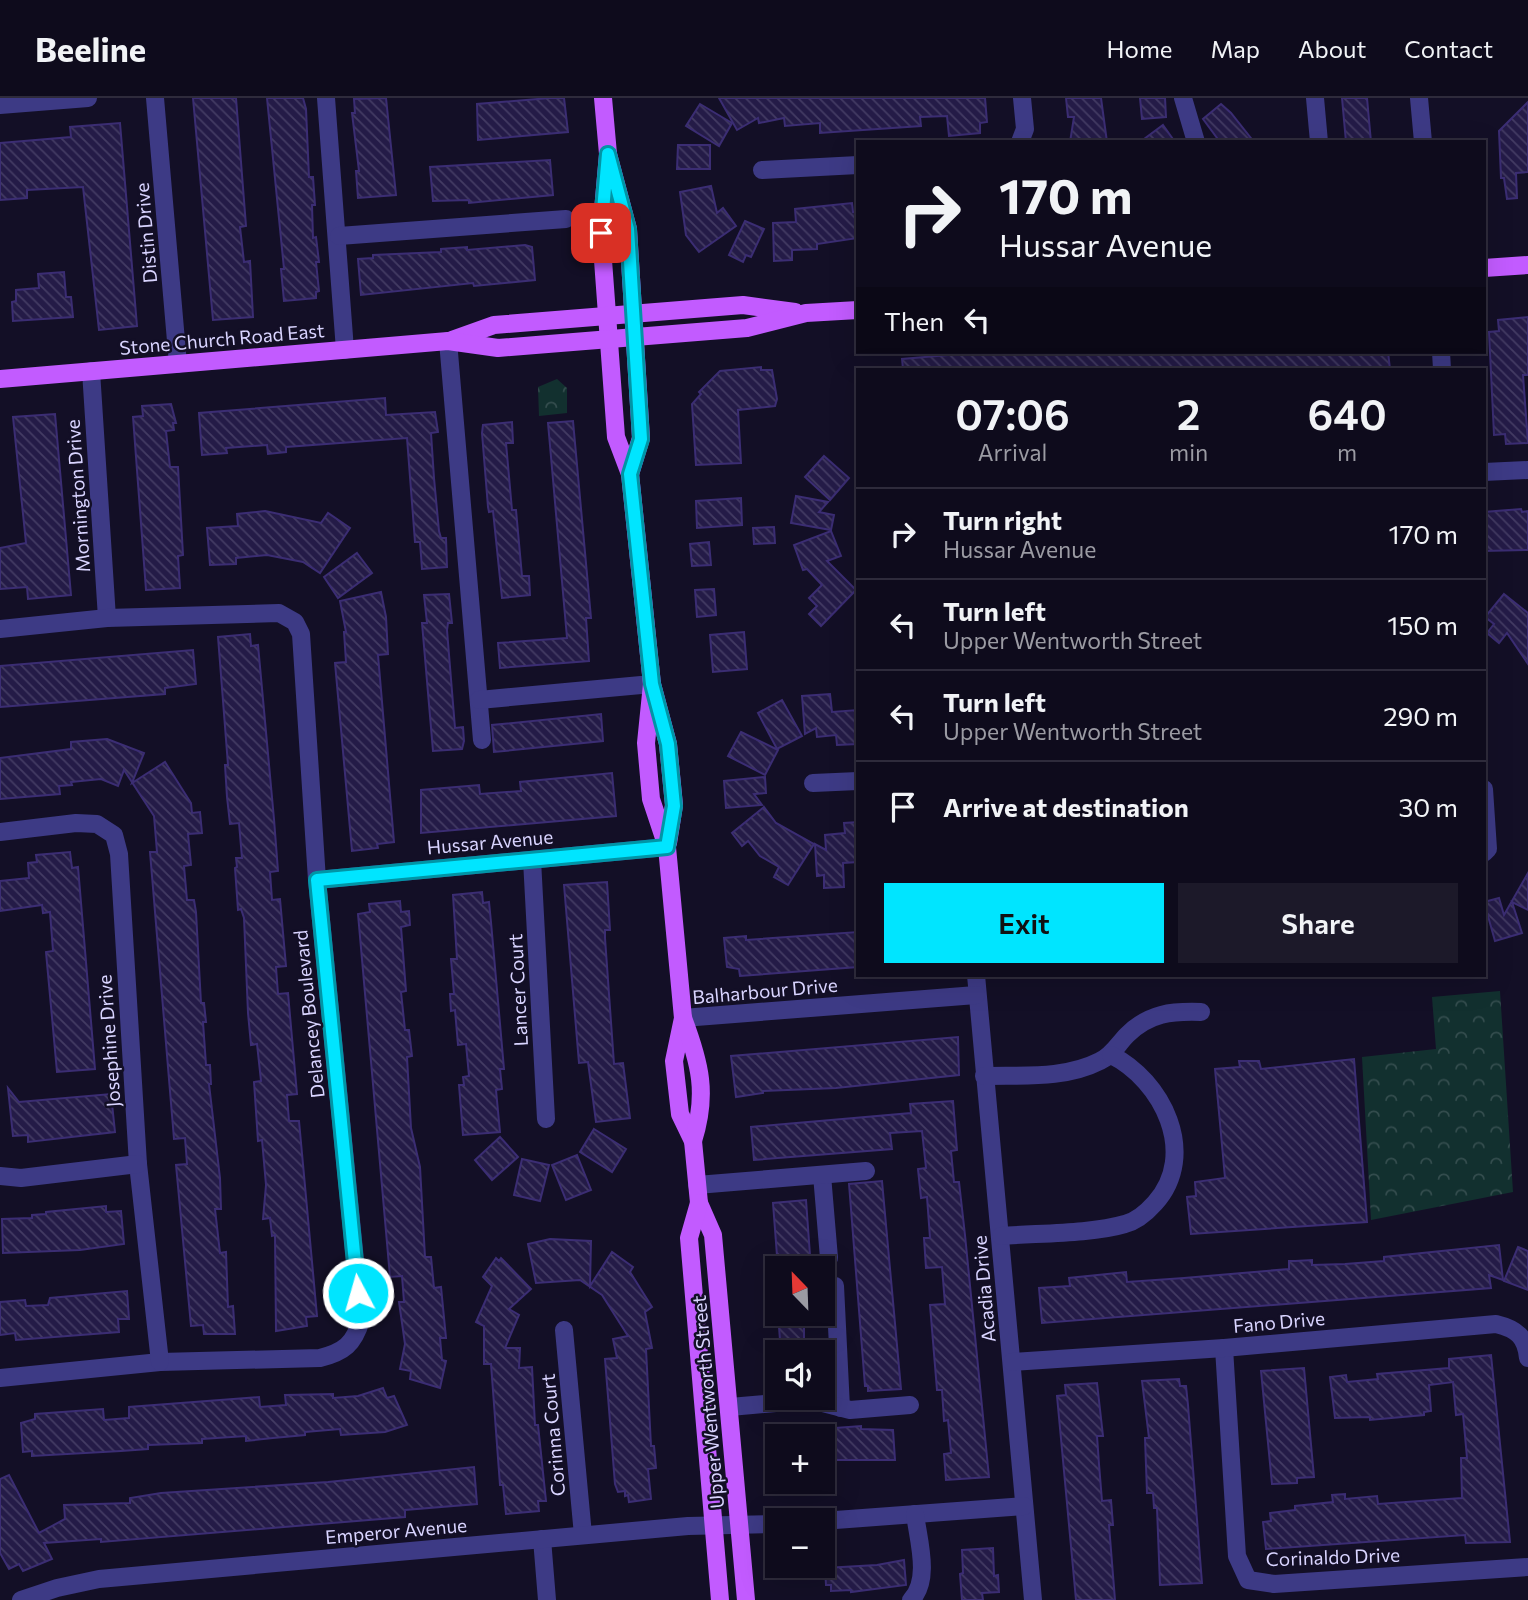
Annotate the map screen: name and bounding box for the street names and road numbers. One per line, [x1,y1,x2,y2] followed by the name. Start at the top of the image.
[130,182,161,284] street label: Distin Drive
[118,318,326,359] street label: Stone Church Road East
[61,419,94,573] street label: Mornington Drive
[426,825,554,858] street label: Hussar Avenue
[288,929,329,1099] street label: Delancey Boulevard
[503,933,532,1047] street label: Lancer Court
[691,973,839,1008] street label: Balharbour Drive
[92,974,125,1108] street label: Josephine Drive
[967,1235,1000,1344] street label: Acadia Drive
[687,1294,728,1510] street label: Upper Wentworth Street
[1232,1306,1326,1337] street label: Fano Drive
[536,1373,569,1497] street label: Corinna Court
[324,1513,468,1548] street label: Emperor Avenue
[1265,1543,1401,1570] street label: Corinaldo Drive

